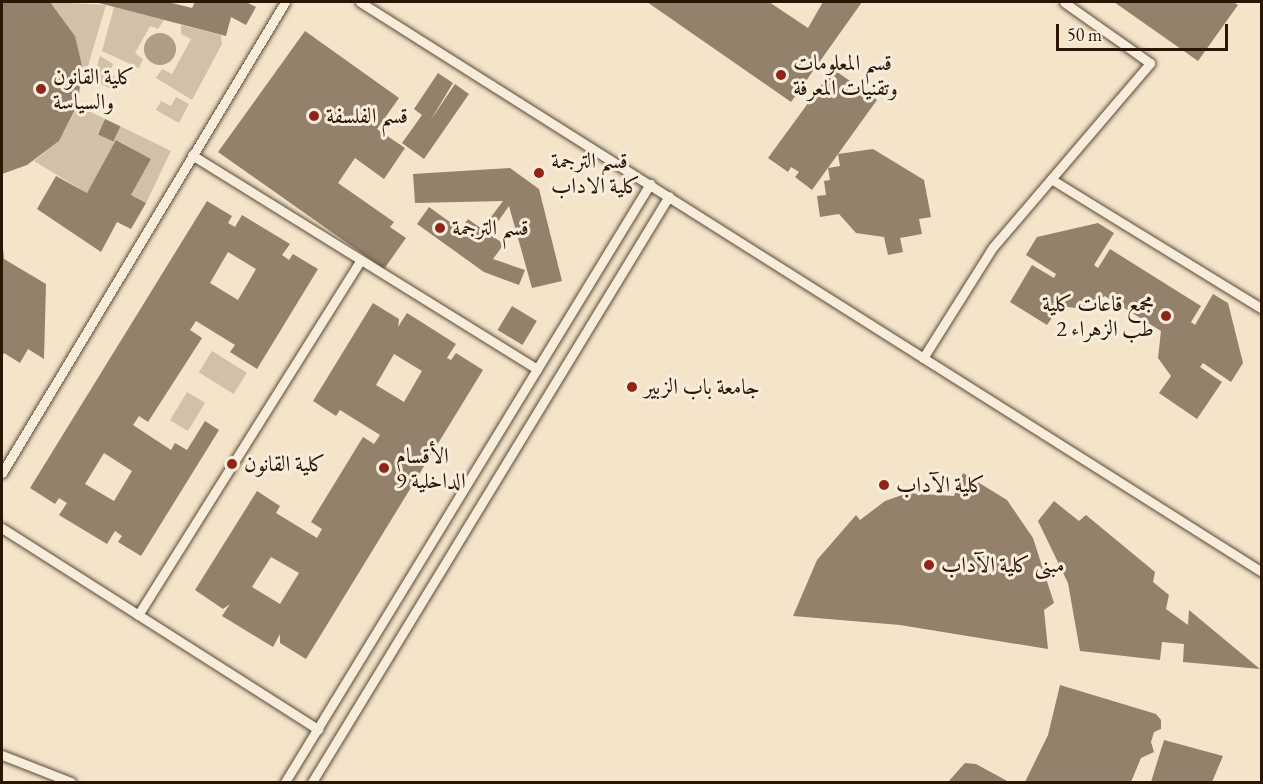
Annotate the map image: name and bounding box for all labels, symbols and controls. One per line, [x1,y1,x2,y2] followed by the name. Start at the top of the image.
[1059,12,1232,50] scale bar
[1067,23,1102,46] text: 50 m
[793,49,898,100] place label: قسم المعلومات وتقنيات المعرفة
[53,63,135,114] place label: كلية القانون والسياسة
[774,68,788,82] marker: قسم المعلومات وتقنيات المعرفة
[34,82,48,96] marker: كلية القانون والسياسة
[326,103,408,129] place label: قسم الفلسفة
[307,109,321,123] marker: قسم الفلسفة
[551,147,640,198] place label: قسم الترجمة كلية الاداب
[532,166,546,180] marker: قسم الترجمة كلية الاداب
[452,215,529,241] place label: قسم الترجمة
[433,221,447,235] marker: قسم الترجمة
[1042,290,1154,342] place label: مجمع قاعات كلية طب الزهراء 2
[1159,309,1173,323] marker: مجمع قاعات كلية طب الزهراء 2
[644,374,760,400] place label: جامعة باب الزبير
[625,380,639,394] marker: جامعة باب الزبير
[396,442,466,494] place label: الأقسام الداخلية 9
[244,451,326,477] place label: كلية القانون
[225,457,239,471] marker: كلية القانون
[377,461,391,475] marker: الأقسام الداخلية 9
[896,472,985,498] place label: كلية الآداب
[877,478,891,492] marker: كلية الآداب
[941,552,1065,578] place label: مبنى كلية الآداب
[922,558,936,572] marker: مبنى كلية الآداب

